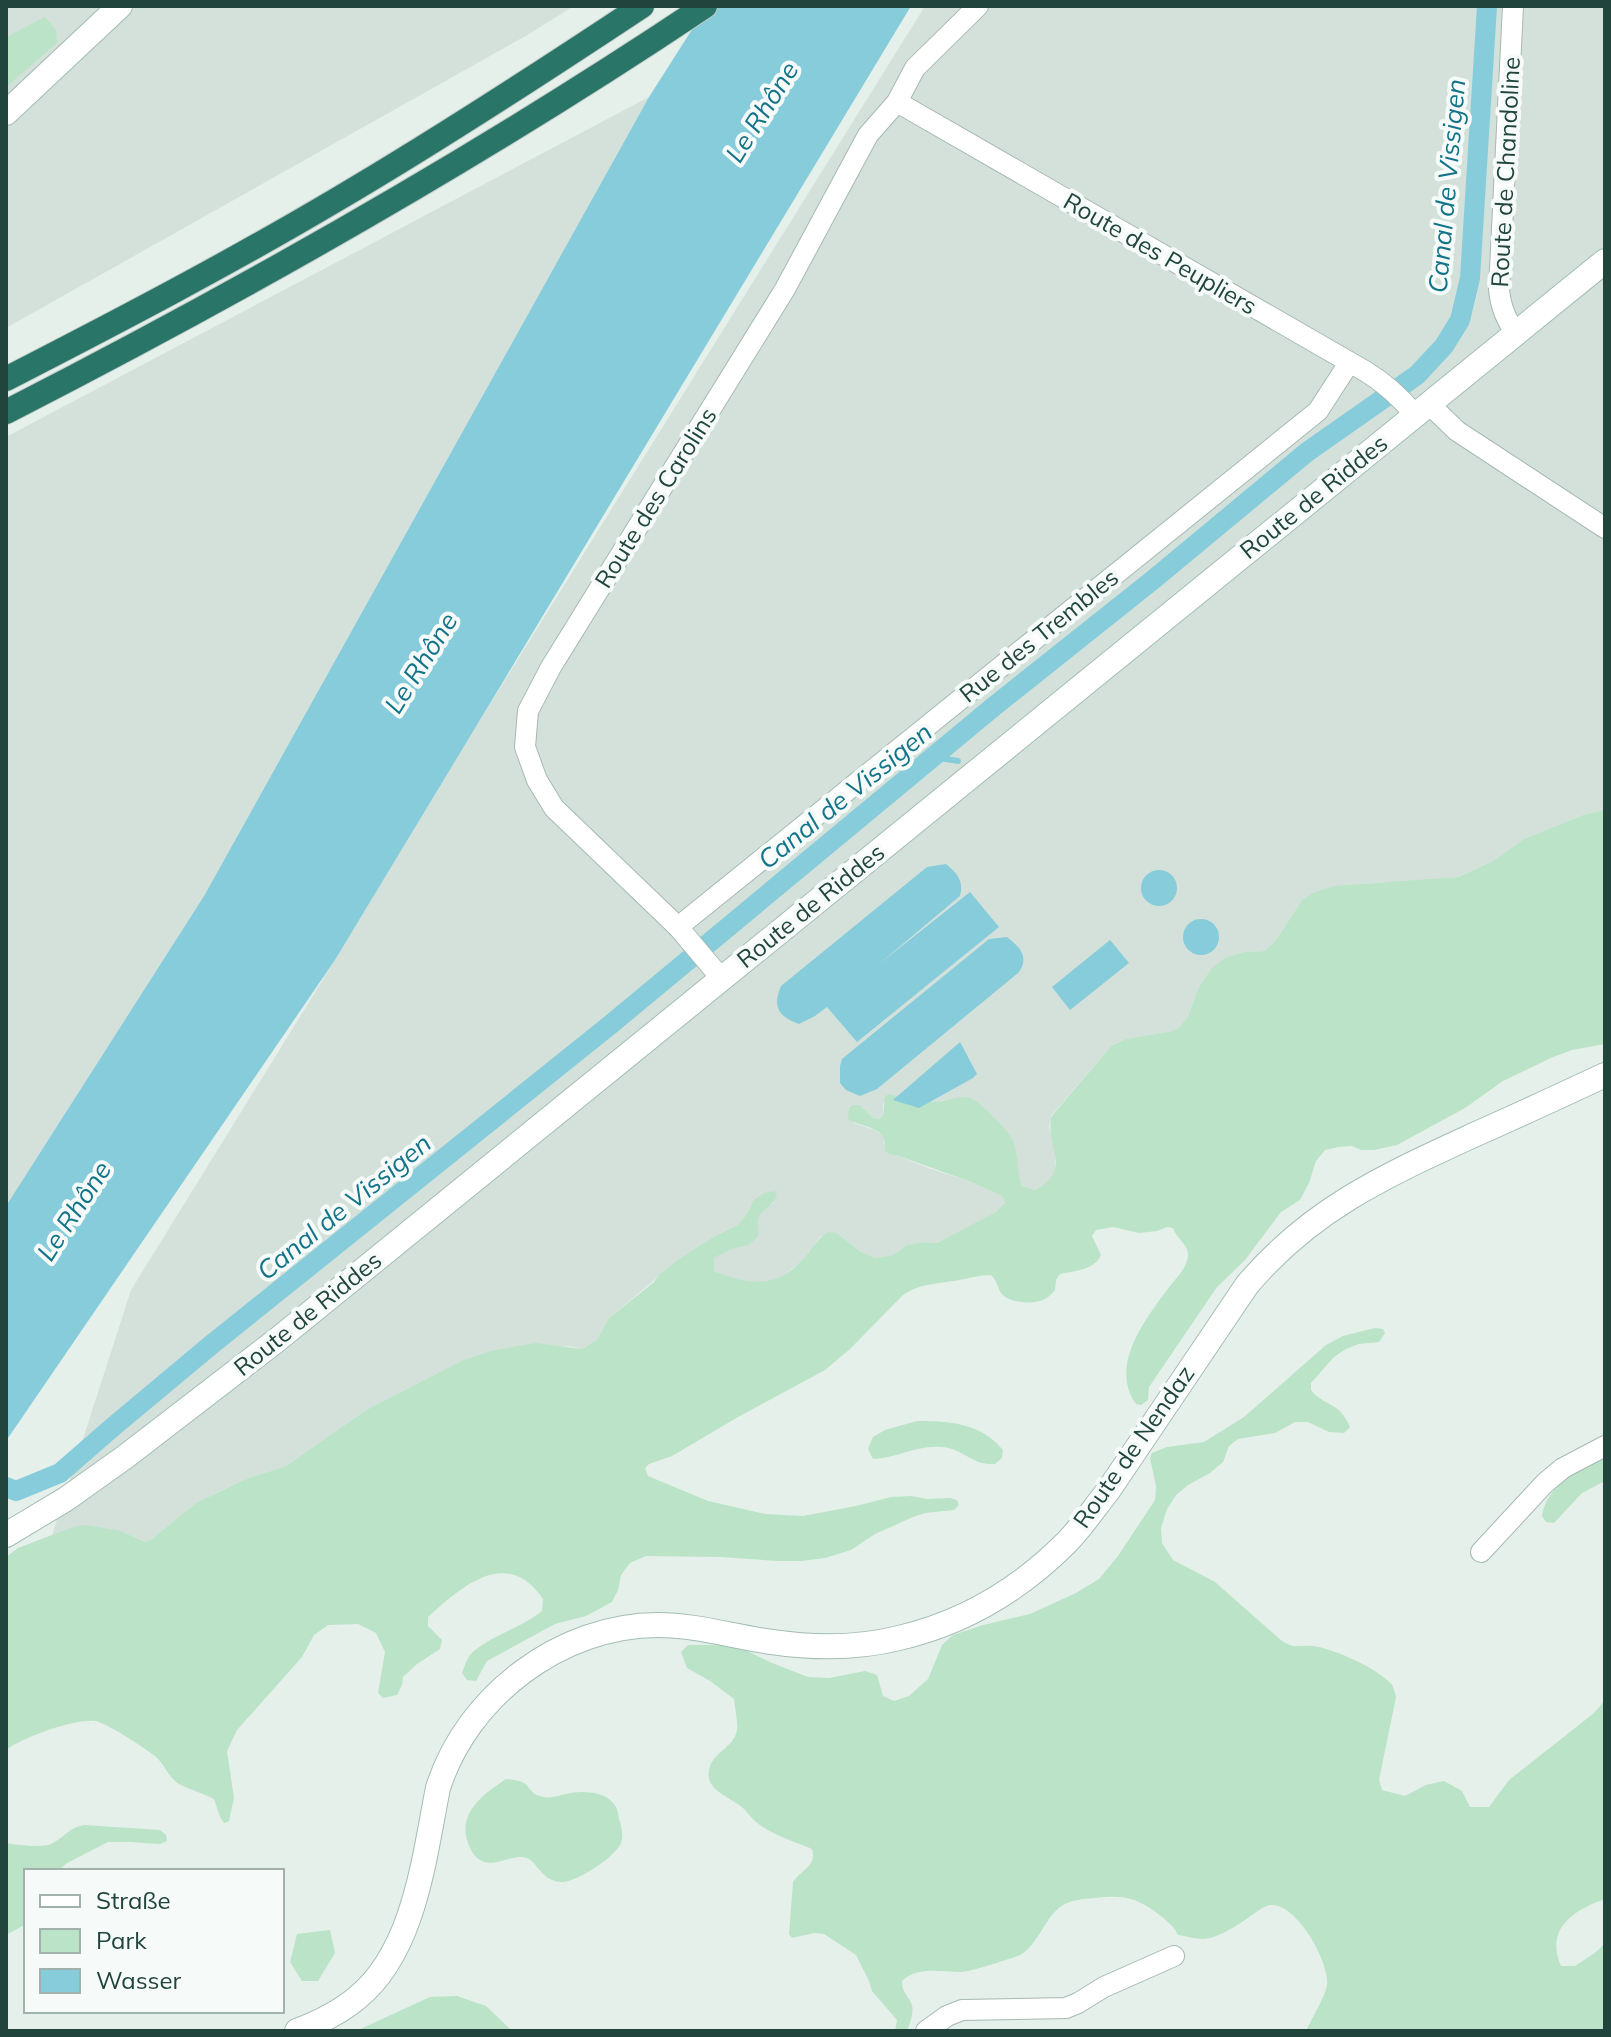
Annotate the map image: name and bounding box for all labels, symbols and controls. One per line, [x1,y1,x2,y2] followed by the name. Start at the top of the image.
[718,55,805,168] water label: Le Rhône
[1484,56,1526,288] street label: Route de Chandoline
[1421,78,1472,294] water label: Canal de Vissigen
[1058,186,1263,321] street label: Route des Peupliers
[588,402,723,593] street label: Route des Carolins
[1233,428,1393,565] street label: Route de Riddes
[953,562,1124,708] street label: Rue des Trembles
[377,606,464,719] water label: Le Rhône
[751,715,938,876] water label: Canal de Vissigen
[730,837,890,974] street label: Route de Riddes
[250,1126,437,1287] water label: Canal de Vissigen
[29,1155,118,1267] water label: Le Rhône
[227,1245,387,1382] street label: Route de Riddes
[1066,1359,1200,1533] street label: Route de Nendaz
[24,1869,284,2013] legend
[96,1885,171,1915] text: Straße
[96,1925,147,1955] text: Park
[96,1965,182,1995] text: Wasser

